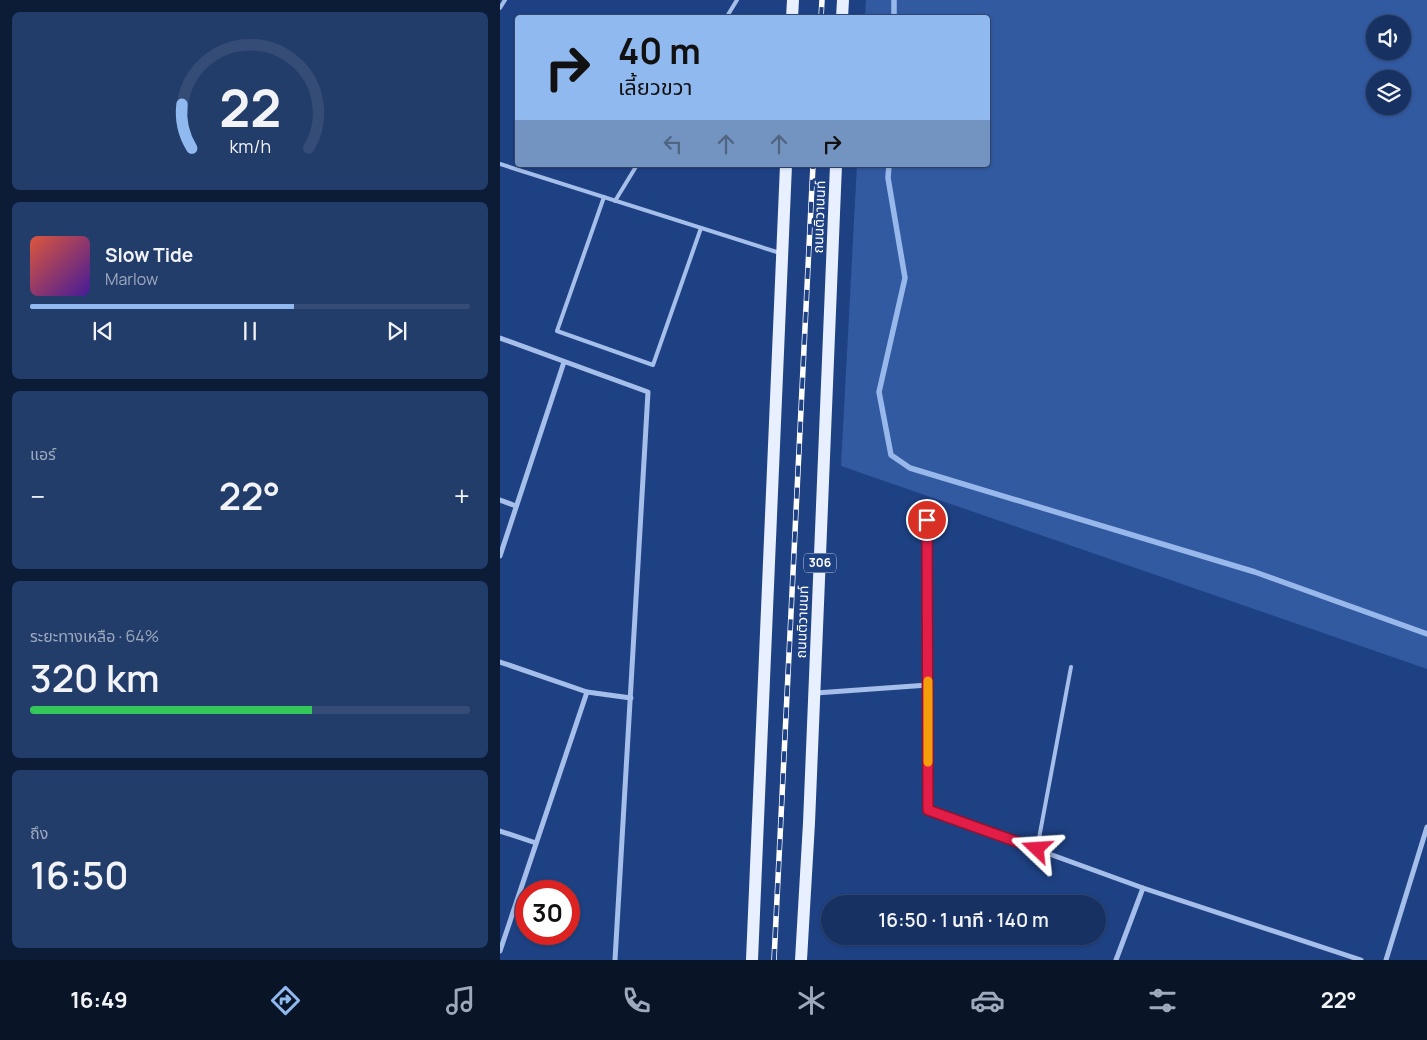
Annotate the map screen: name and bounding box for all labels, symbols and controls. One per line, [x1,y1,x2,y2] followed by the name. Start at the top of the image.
[1366,15,1411,115] map controls
[1366,15,1411,60] button: sound
[618,27,701,75] text: 40 m
[535,35,600,100] icon: right
[1366,70,1411,115] button: layers
[219,72,281,143] text: 22
[618,72,693,102] text: เลี้ยวขวา
[659,130,687,158] icon: left
[712,130,740,158] icon: ahead
[765,130,793,158] icon: ahead
[818,130,846,158] icon: right
[229,134,271,158] text: km/h
[808,180,829,254] street label: ถนนติวานนท์
[105,242,193,268] text: Slow Tide
[105,268,158,290] text: Marlow
[89,317,117,345] icon: previous
[236,317,264,345] icon: pause
[383,317,411,345] icon: next
[30,443,56,465] text: แอร์
[219,469,280,521] text: 22°
[30,477,45,515] text: −
[454,477,470,515] text: +
[906,499,948,541] pin
[913,506,941,534] icon: arrive
[804,554,836,572] road number: 306
[791,585,812,659] street label: ถนนติวานนท์
[30,625,159,647] text: ระยะทางเหลือ · 64%
[30,651,159,703] text: 320 km
[30,822,48,844] text: ถึง
[1010,822,1062,874] position arrow
[30,848,129,900] text: 16:50
[515,880,580,945] speed limit sign: 30
[878,907,1049,933] text: 16:50 · 1 นาที · 140 m
[268,983,303,1018] icon: directions
[443,983,478,1018] icon: music
[619,983,654,1018] icon: phone
[794,983,829,1018] icon: climate
[970,983,1005,1018] icon: car
[1145,983,1180,1018] icon: filters
[70,985,128,1015] text: 16:49
[1321,985,1357,1015] text: 22°

